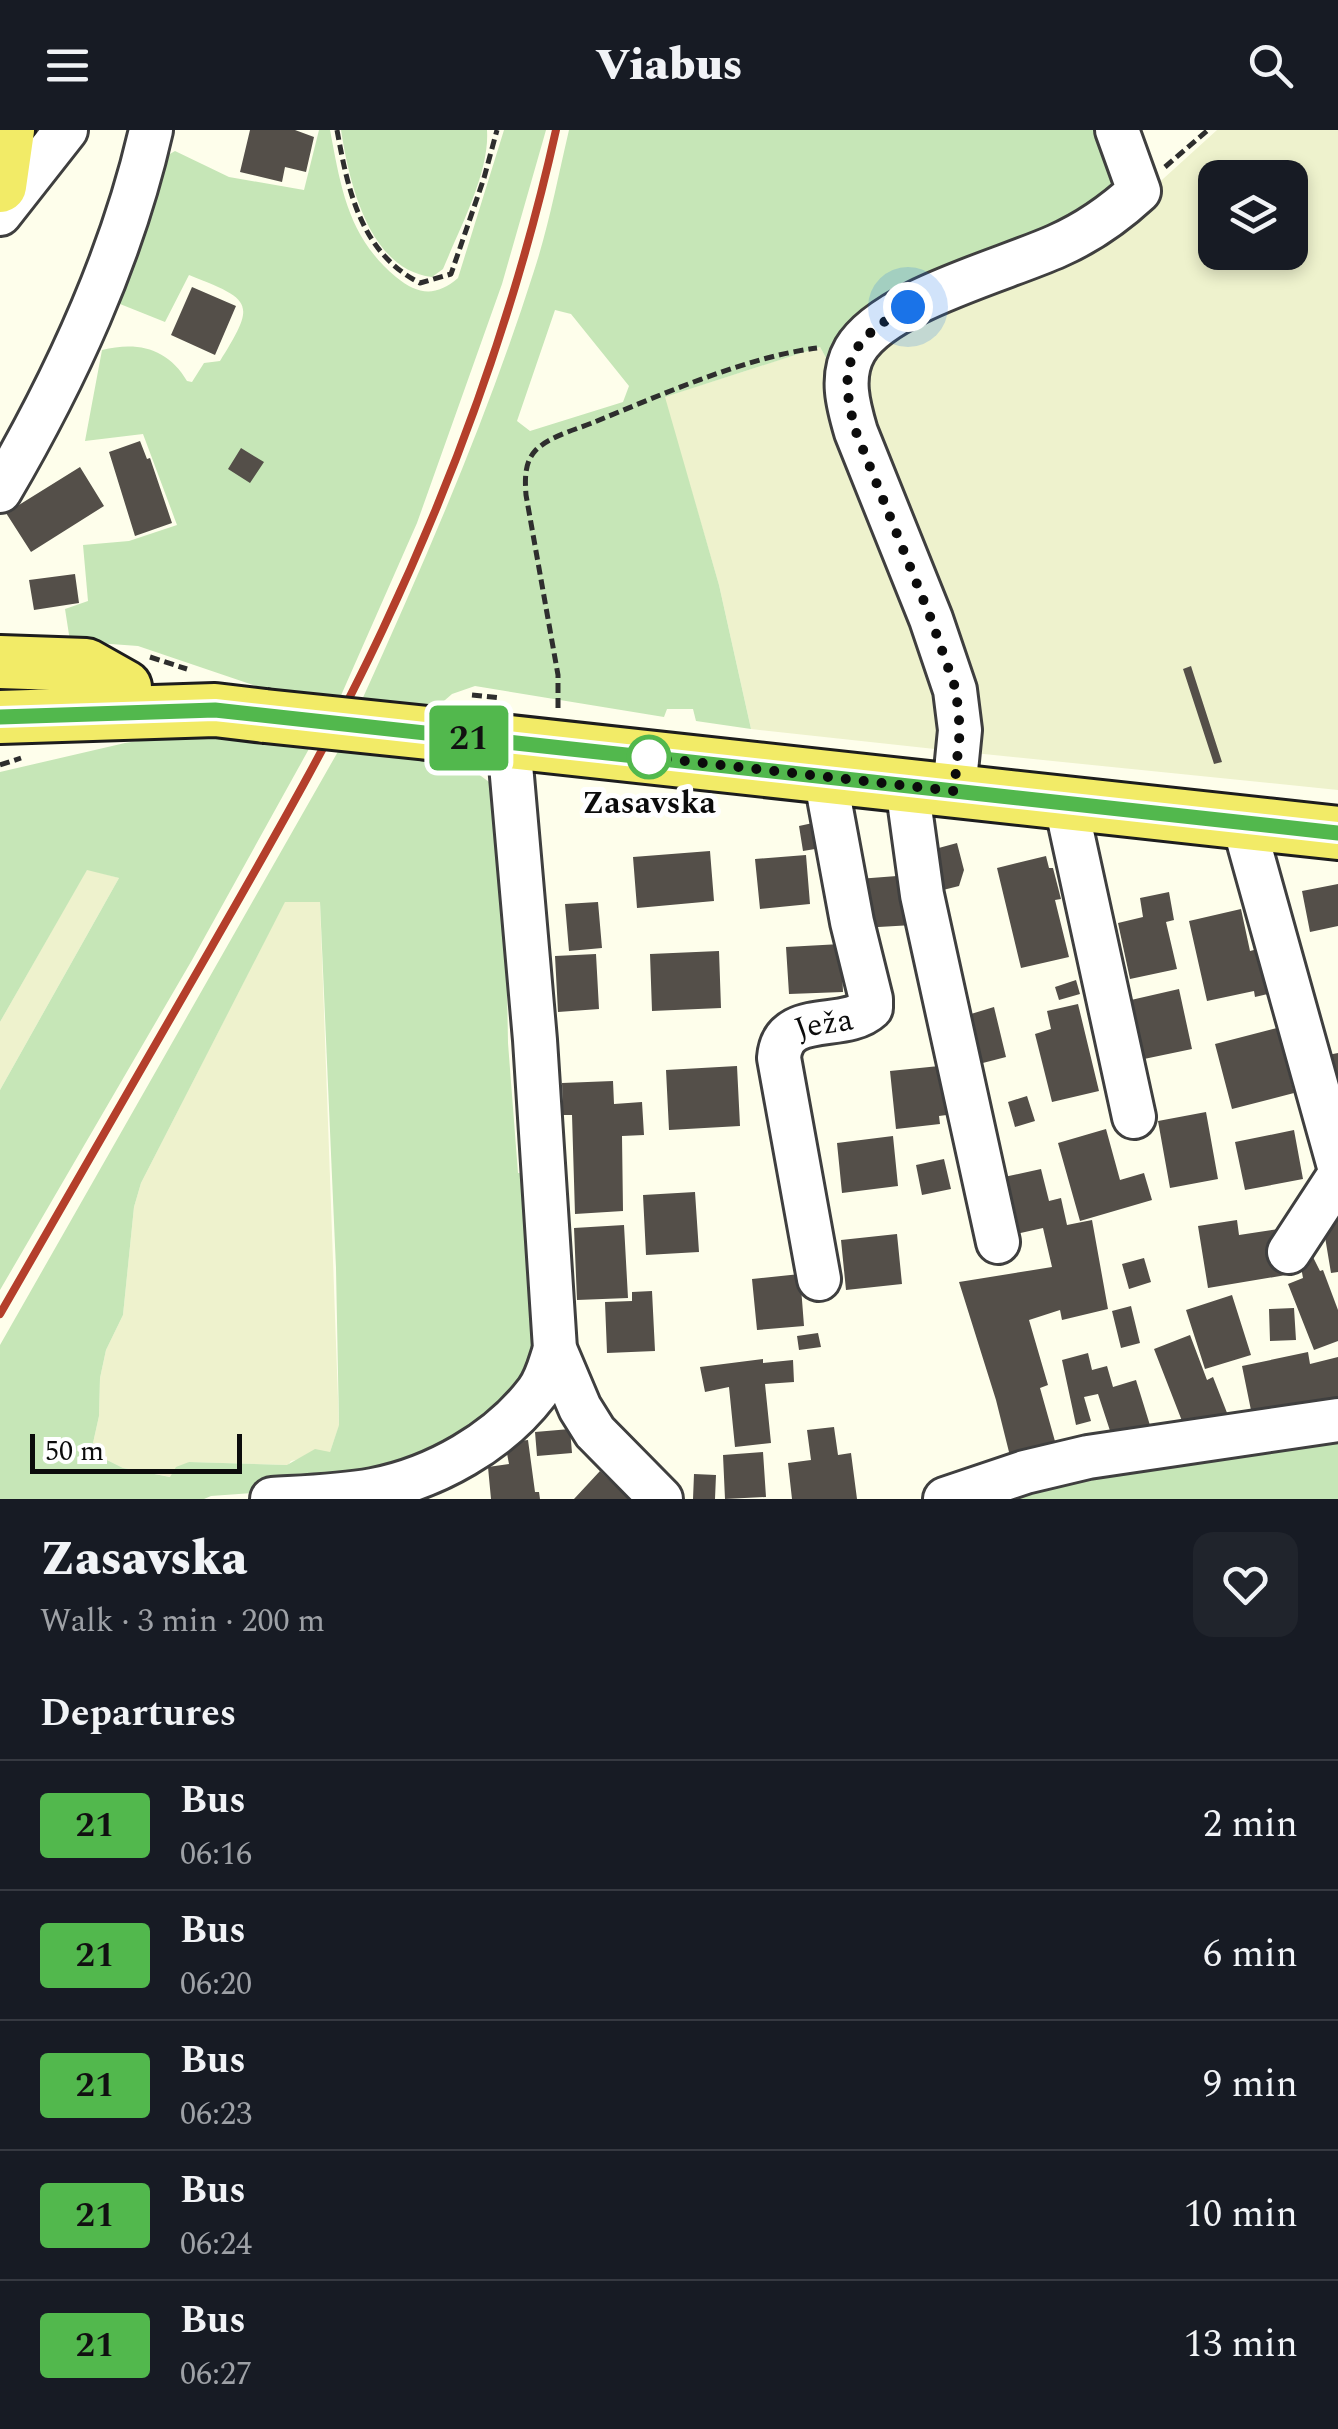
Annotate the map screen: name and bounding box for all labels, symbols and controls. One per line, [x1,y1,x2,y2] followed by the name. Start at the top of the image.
[595,31,743,100] text: Viabus
[40,38,95,93] icon: menu
[1243,38,1298,93] icon: search
[1198,160,1308,270] map controls
[1198,160,1308,270] button: layers
[883,282,933,332] your location
[424,706,514,770] line badge: 21
[449,712,489,765] text: 21
[628,736,670,778] marker: Zasavska
[582,779,717,828] place label: Zasavska
[787,995,858,1054] street label: Ježa
[30,1429,242,1474] scale bar
[45,1430,104,1473] text: 50 m
[40,1523,247,1596] text: Zasavska
[1193,1532,1298,1637] button: heart
[40,1597,325,1646] text: Walk · 3 min · 200 m
[40,1685,236,1743] text: Departures
[180,1772,246,1830] text: Bus
[1203,1796,1298,1854] text: 2 min
[75,1799,115,1852] text: 21
[180,1830,252,1879] text: 06:16
[180,1902,246,1960] text: Bus
[1203,1926,1298,1984] text: 6 min
[75,1929,115,1982] text: 21
[180,1960,252,2009] text: 06:20
[180,2032,246,2090] text: Bus
[1203,2056,1298,2114] text: 9 min
[75,2059,115,2112] text: 21
[180,2090,252,2139] text: 06:23
[180,2162,246,2220] text: Bus
[1184,2186,1298,2244] text: 10 min
[75,2189,115,2242] text: 21
[180,2220,252,2269] text: 06:24
[180,2292,246,2350] text: Bus
[1184,2316,1298,2374] text: 13 min
[75,2319,115,2372] text: 21
[180,2350,252,2399] text: 06:27

